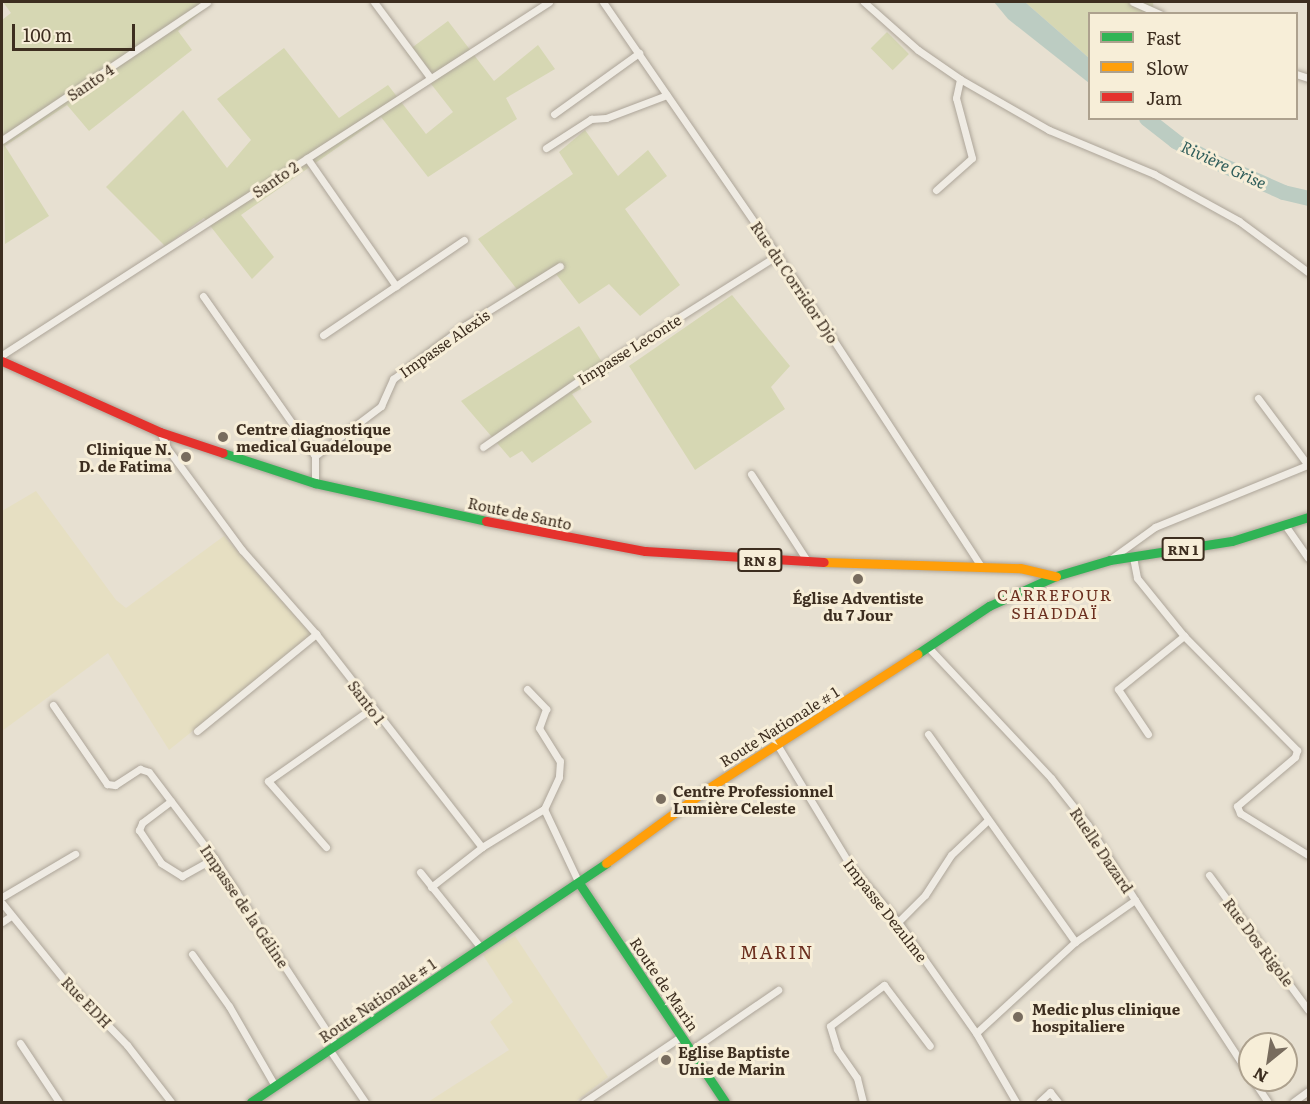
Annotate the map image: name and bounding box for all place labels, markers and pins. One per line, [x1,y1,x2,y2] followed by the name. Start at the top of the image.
[236,419,391,454] place label: Centre diagnostique medical Guadeloupe
[214,428,232,446] marker: Centre diagnostique medical Guadeloupe
[79,439,172,474] place label: Clinique N. D. de Fatima
[177,448,195,466] marker: Clinique N. D. de Fatima
[851,572,865,586] marker: Église Adventiste du 7 Jour
[792,588,924,623] place label: Église Adventiste du 7 Jour
[673,781,833,816] place label: Centre Professionnel Lumière Celeste
[654,792,668,806] marker: Centre Professionnel Lumière Celeste
[1032,999,1180,1034] place label: Medic plus clinique hospitaliere
[1009,1008,1027,1026] marker: Medic plus clinique hospitaliere
[678,1042,790,1077] place label: Eglise Baptiste Unie de Marin
[659,1053,673,1067] marker: Eglise Baptiste Unie de Marin

